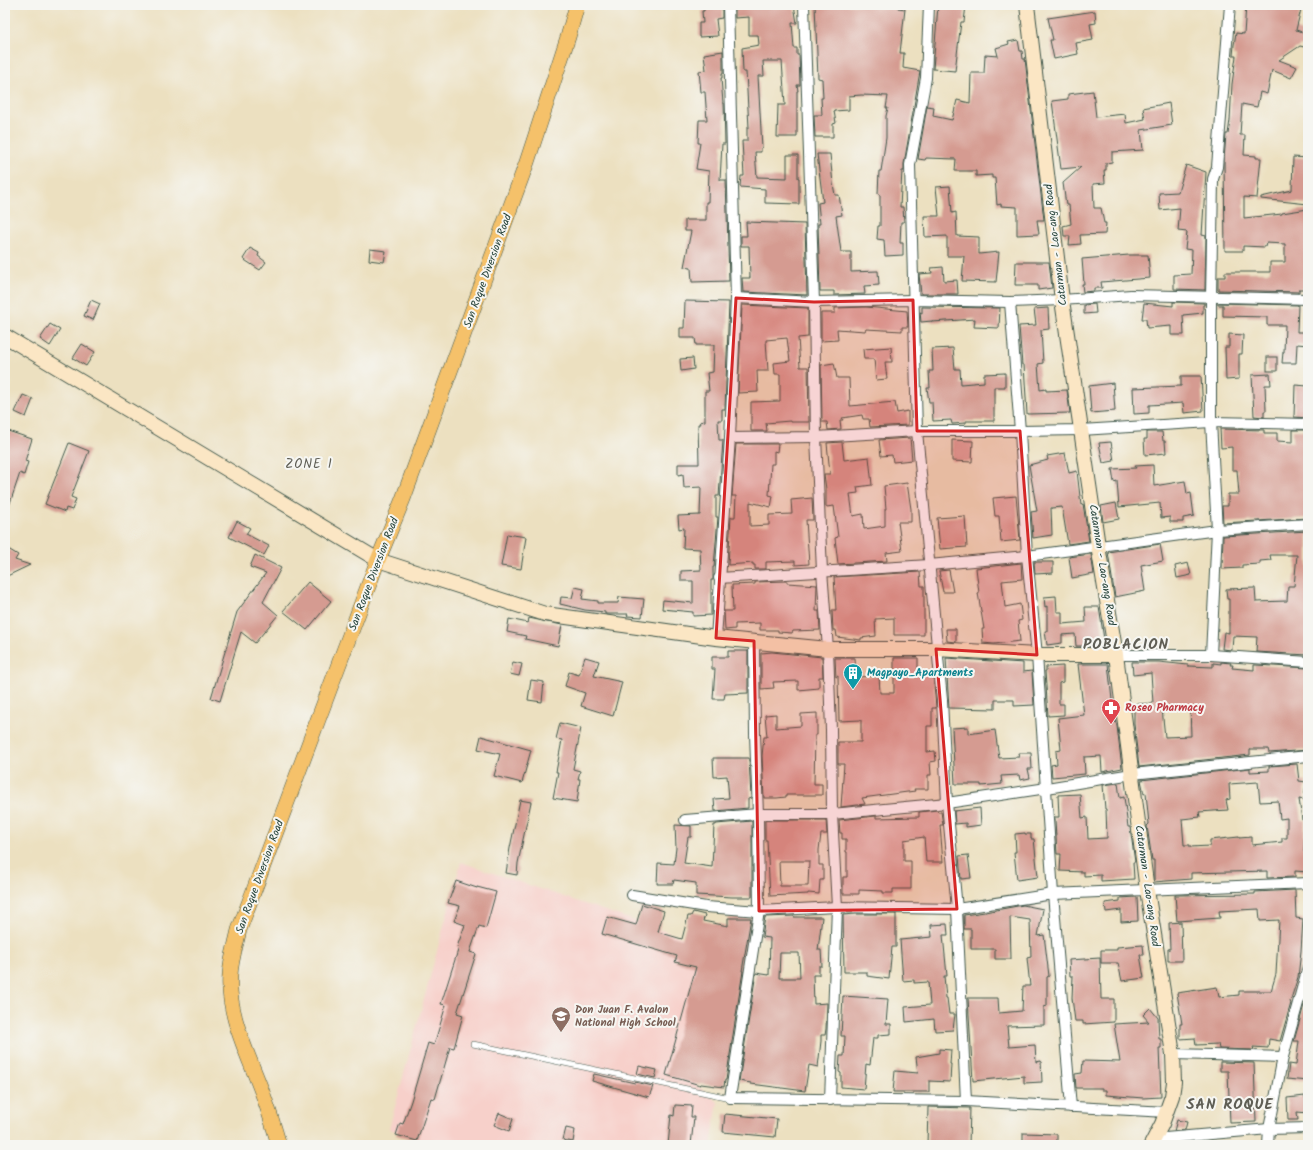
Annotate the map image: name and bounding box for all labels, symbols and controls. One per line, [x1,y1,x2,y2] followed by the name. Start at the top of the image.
[1040,183,1072,307] street label: Catarman - Lao-ang Road
[459,211,517,331] street label: San Roque Diversion Road
[285,454,333,475] district label: ZONE 1
[1084,503,1121,627] street label: Catarman - Lao-ang Road
[344,514,404,633] street label: San Roque Diversion Road
[1083,633,1169,657] district label: POBLACION
[842,662,864,690] building icon: Magpayo_Apartments
[867,664,974,682] place label: Magpayo_Apartments
[1100,697,1122,725] pharmacy icon: Roseo Pharmacy
[1125,699,1204,717] place label: Roseo Pharmacy
[231,817,289,937] street label: San Roque Diversion Road
[1130,824,1164,948] street label: Catarman - Lao-ang Road
[575,1001,676,1032] place label: Don Juan F. Avalon National High School
[550,1005,572,1033] school or university icon: Don Juan F. Avalon National High School
[1186,1093,1274,1117] district label: SAN ROQUE

